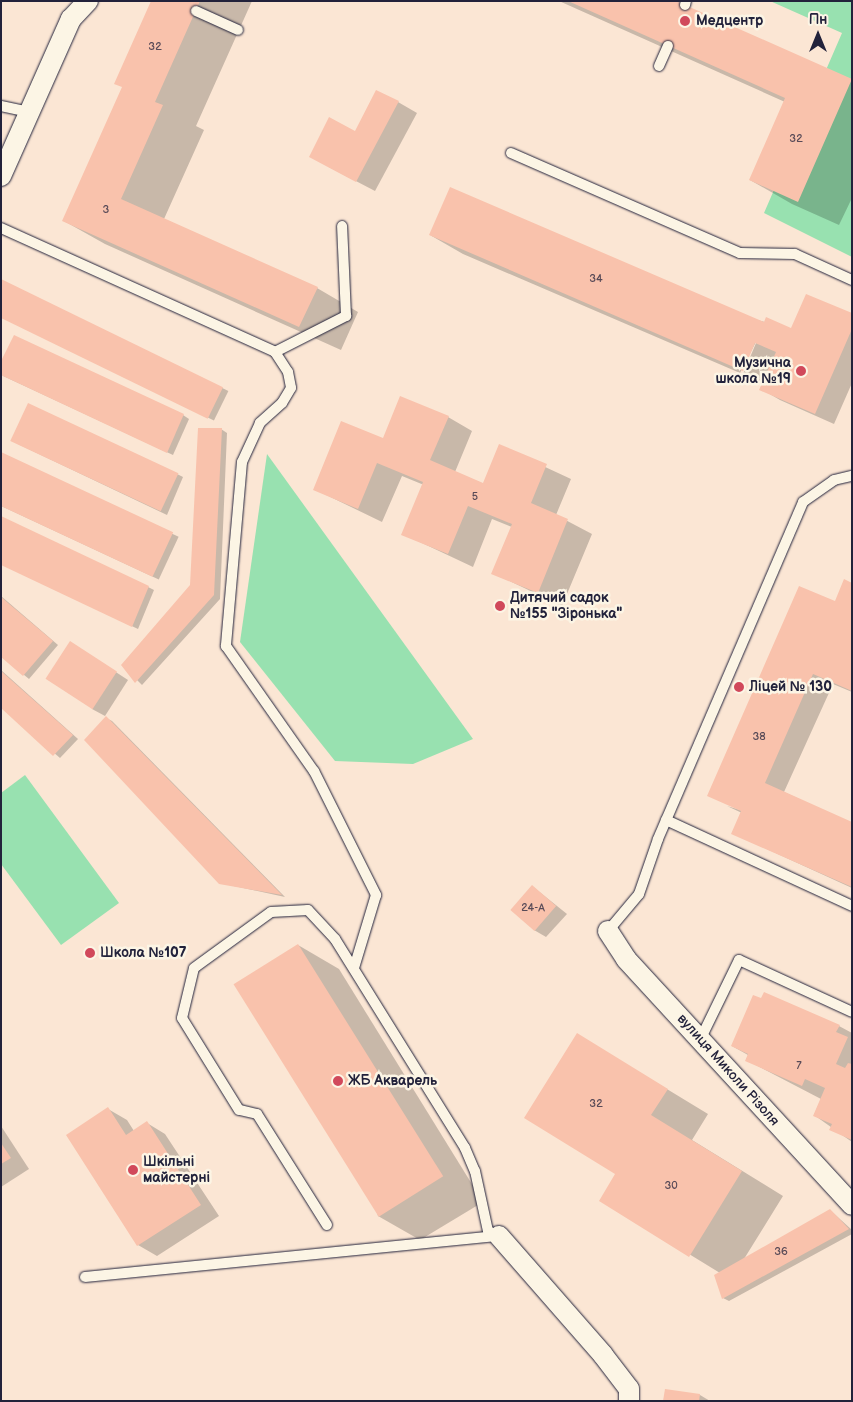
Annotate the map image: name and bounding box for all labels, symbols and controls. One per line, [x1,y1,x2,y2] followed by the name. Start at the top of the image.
[793,10,843,60] north arrow
[809,11,827,28] text: Пн
[696,13,763,29] place label: Медцентр
[678,14,692,28] marker: Медцентр
[148,40,162,54] house number: 32
[789,132,803,146] house number: 32
[103,203,109,217] house number: 3
[589,272,603,286] house number: 34
[715,355,791,388] place label: Музична школа №19
[795,365,807,377] marker: Музична школа №19
[472,490,478,504] house number: 5
[510,590,622,622] place label: Дитячий садок №155 "Зіронька"
[494,600,506,612] marker: Дитячий садок №155 "Зіронька"
[749,679,832,695] place label: Ліцей № 130
[733,681,745,693] marker: Ліцей № 130
[752,730,766,744] house number: 38
[521,901,545,915] house number: 24-А
[100,945,186,961] place label: Школа №107
[84,947,96,959] marker: Школа №107
[673,1011,783,1129] street label: вулиця Миколи Різоля
[796,1059,802,1073] house number: 7
[348,1073,437,1089] place label: ЖБ Акварель
[332,1075,344,1087] marker: ЖБ Акварель
[589,1097,603,1111] house number: 32
[143,1154,210,1186] place label: Шкільні майстерні
[127,1164,139,1176] marker: Шкільні майстерні
[664,1179,678,1193] house number: 30
[774,1245,788,1259] house number: 36

